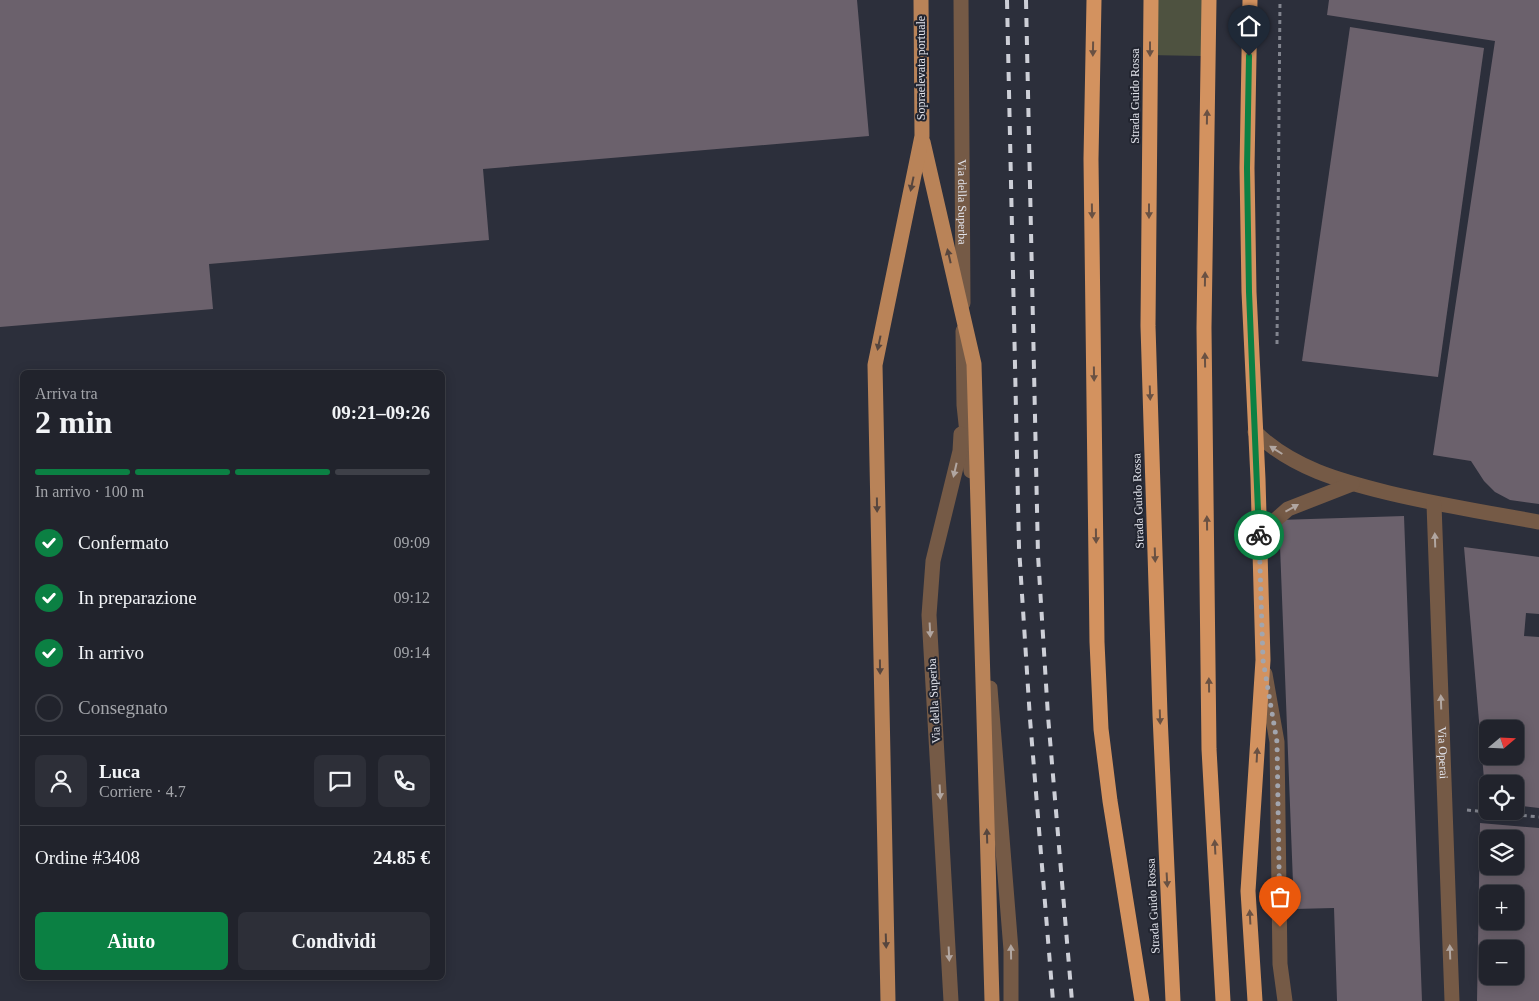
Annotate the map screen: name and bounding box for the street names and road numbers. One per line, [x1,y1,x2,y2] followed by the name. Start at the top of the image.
[914,16,928,120] street label: Sopraelevata portuale
[1128,48,1142,144] street label: Strada Guido Rossa
[955,159,970,245] street label: Via della Superba
[1129,452,1147,549] street label: Strada Guido Rossa
[925,657,943,744] street label: Via della Superba
[1435,726,1451,780] street label: Via Operai
[1143,857,1162,954] street label: Strada Guido Rossa

